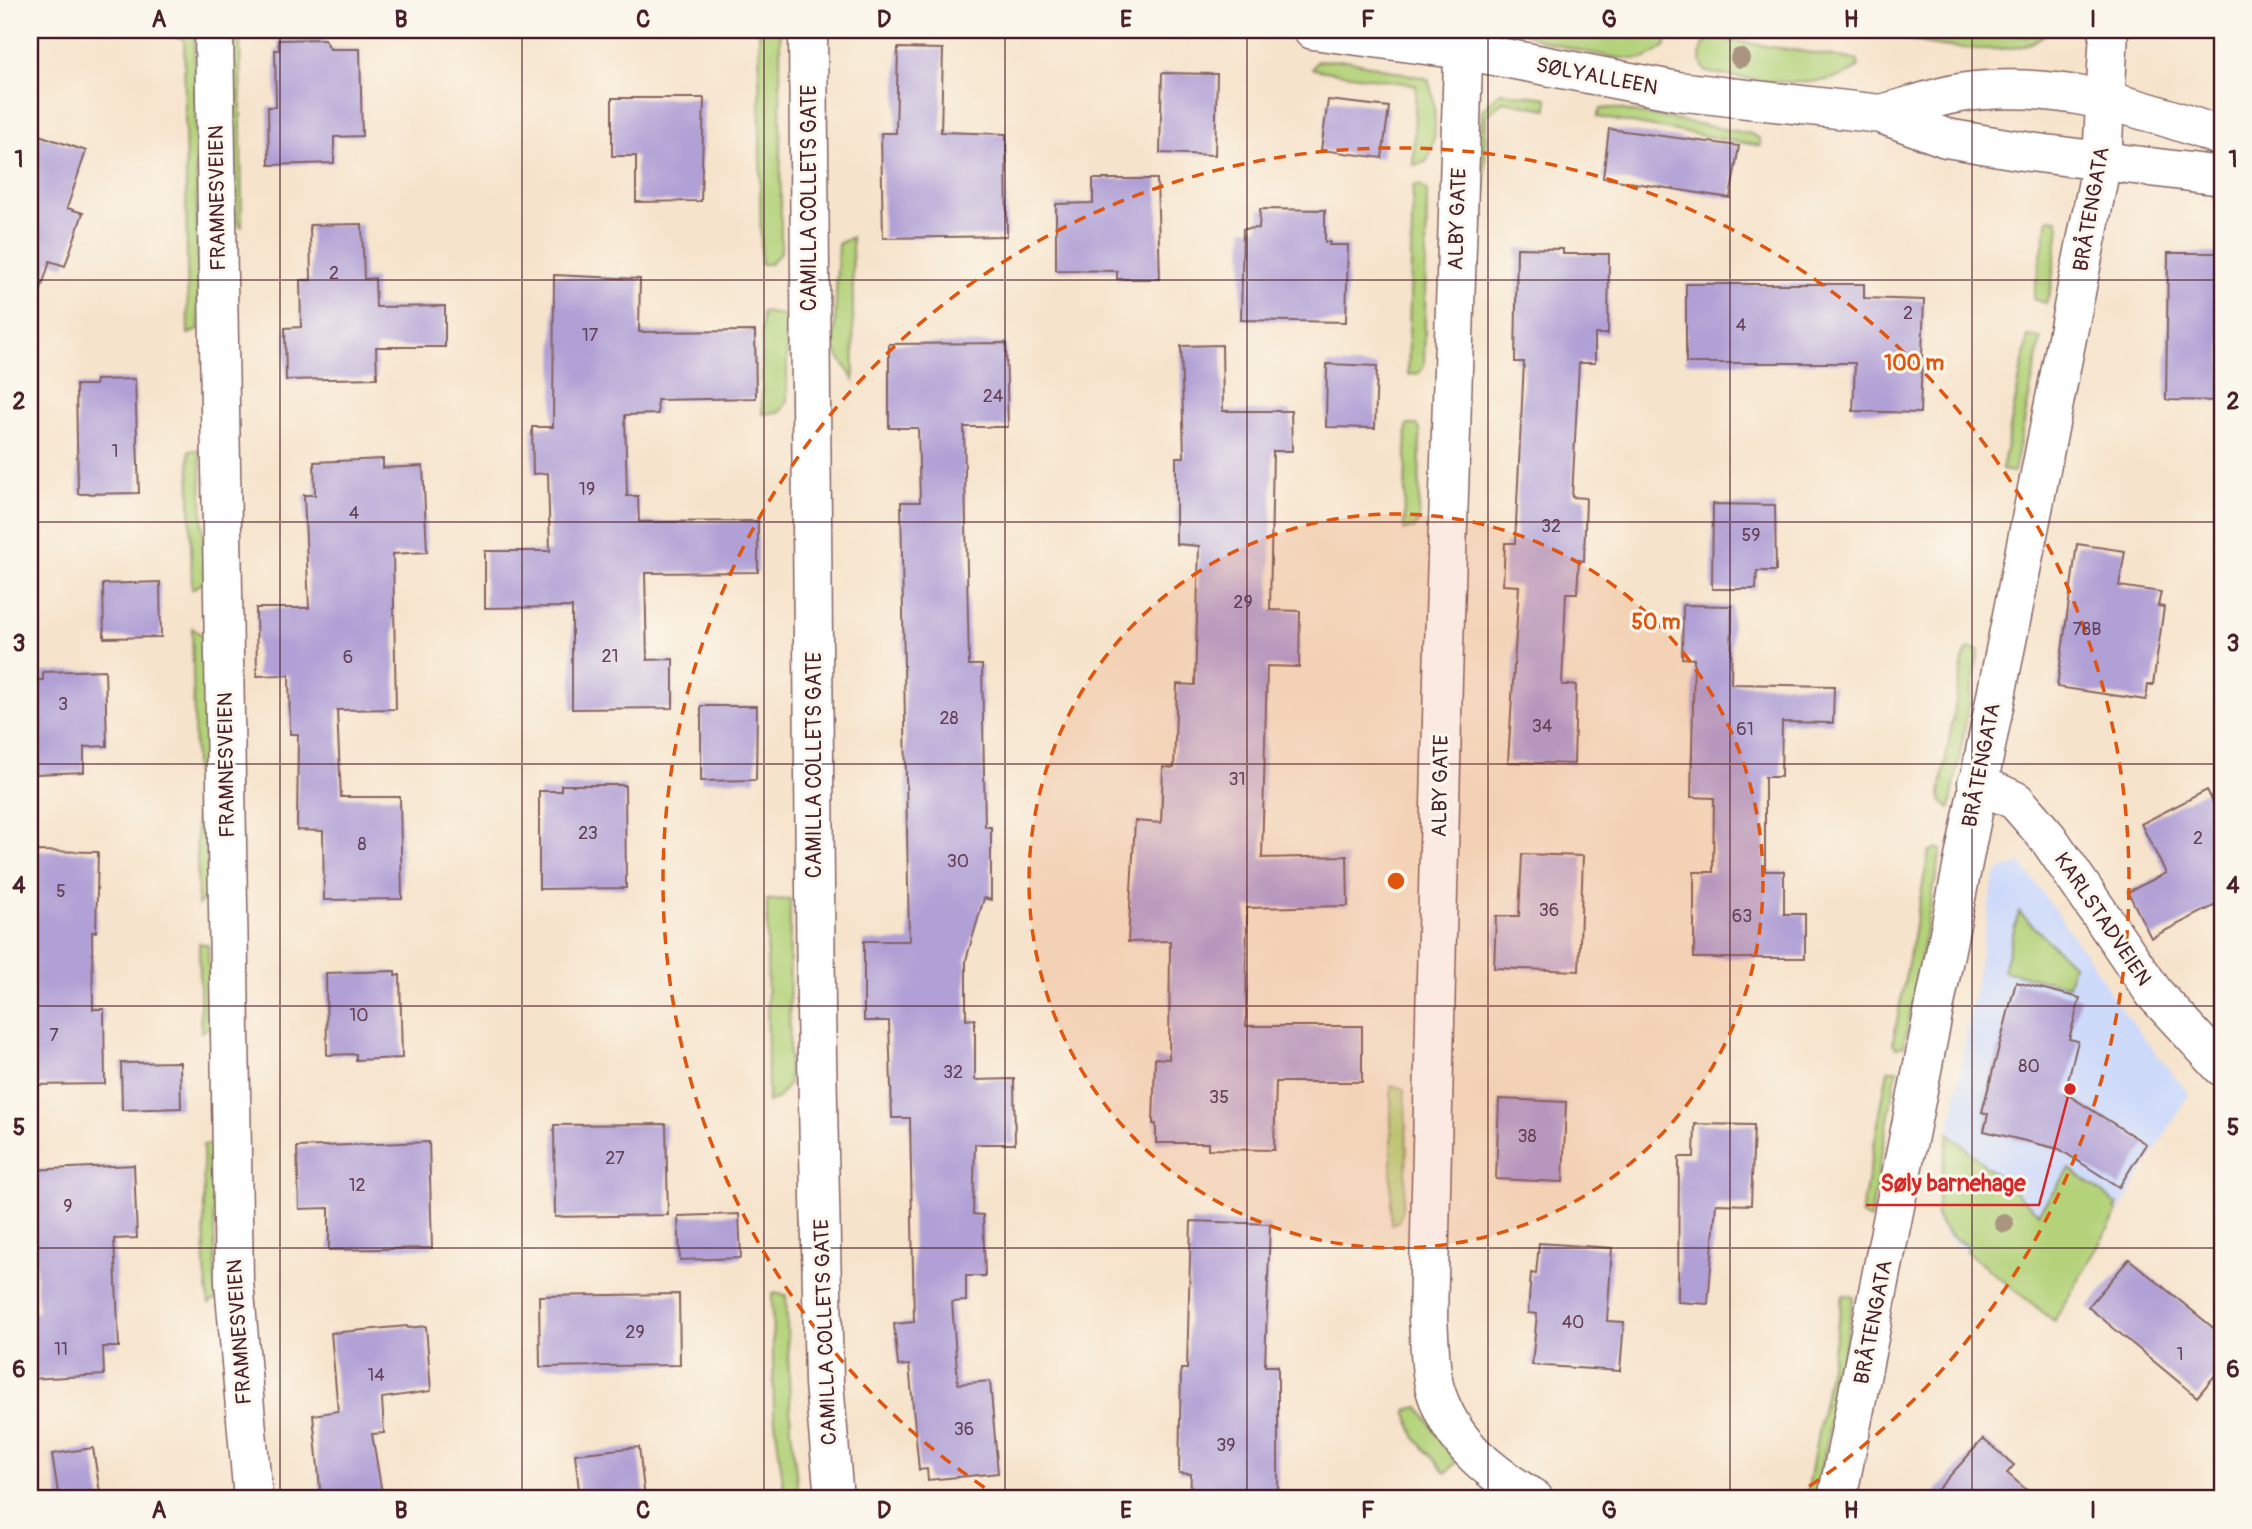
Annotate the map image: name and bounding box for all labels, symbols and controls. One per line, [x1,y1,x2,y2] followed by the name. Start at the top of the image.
[152,5,167,34] text: A
[394,5,408,34] text: B
[636,5,650,34] text: C
[877,5,891,34] text: D
[1120,5,1132,34] text: E
[1361,5,1375,34] text: F
[1601,5,1617,34] text: G
[1844,5,1858,34] text: H
[2090,5,2096,34] text: I
[1534,51,1660,102] street label: SØLYALLEEN
[796,85,823,311] street label: CAMILLA COLLETS GATE
[203,125,232,271] street label: FRAMNESVEIEN
[15,145,24,174] text: 1
[2066,145,2116,273] street label: BRÅTENGATA
[2229,145,2238,174] text: 1
[1442,167,1473,271] street label: ALBY GATE
[329,262,339,285] house number: 2
[1903,302,1913,325] house number: 2
[1736,314,1747,337] house number: 4
[582,324,599,347] house number: 17
[1884,350,1944,377] text: 100 m
[983,385,1004,408] house number: 24
[13,387,26,416] text: 2
[2227,387,2240,416] text: 2
[111,440,119,463] house number: 1
[579,478,595,501] house number: 19
[349,502,360,525] house number: 4
[1541,515,1561,538] house number: 32
[1741,524,1761,547] house number: 59
[1233,591,1253,614] house number: 29
[1632,609,1681,636] text: 50 m
[2073,618,2101,641] house number: 78B
[13,629,25,658] text: 3
[2227,629,2239,658] text: 3
[601,645,619,668] house number: 21
[343,646,353,669] house number: 6
[801,652,828,878] street label: CAMILLA COLLETS GATE
[212,692,241,838] street label: FRAMNESVEIEN
[58,693,68,716] house number: 3
[1955,701,2007,829] street label: BRÅTENGATA
[939,707,959,730] house number: 28
[1532,715,1553,738] house number: 34
[1736,718,1754,741] house number: 61
[1426,734,1455,838] street label: ALBY GATE
[1228,768,1246,791] house number: 31
[578,822,598,845] house number: 23
[2193,827,2203,850] house number: 2
[357,833,367,856] house number: 8
[2048,847,2157,991] street label: KARLSTADVEIEN
[947,850,969,873] house number: 30
[1384,869,1408,893] centre of rings
[12,871,26,900] text: 4
[2226,871,2240,900] text: 4
[56,880,66,903] house number: 5
[1539,899,1559,922] house number: 36
[1732,905,1752,928] house number: 63
[349,1004,369,1027] house number: 10
[49,1024,59,1047] house number: 7
[2018,1055,2040,1078] house number: 80
[943,1061,963,1084] house number: 32
[1209,1086,1229,1109] house number: 35
[13,1113,25,1142] text: 5
[2227,1113,2239,1142] text: 5
[1517,1125,1537,1148] house number: 38
[605,1147,625,1170] house number: 27
[1866,1161,2039,1205] callout: Søly barnehage
[1881,1169,2026,1198] text: Søly barnehage
[348,1174,366,1197] house number: 12
[63,1195,73,1218] house number: 9
[808,1218,843,1446] street label: CAMILLA COLLETS GATE
[221,1258,258,1406] street label: FRAMNESVEIEN
[1847,1258,1899,1386] street label: BRÅTENGATA
[1562,1311,1584,1334] house number: 40
[625,1321,645,1344] house number: 29
[54,1338,68,1361] house number: 11
[2176,1343,2184,1366] house number: 1
[12,1355,26,1384] text: 6
[2226,1355,2240,1384] text: 6
[367,1364,385,1387] house number: 14
[954,1418,974,1441] house number: 36
[1216,1434,1236,1457] house number: 39
[152,1496,167,1525] text: A
[394,1496,408,1525] text: B
[636,1496,650,1525] text: C
[877,1496,891,1525] text: D
[1120,1496,1132,1525] text: E
[1361,1496,1375,1525] text: F
[1601,1496,1617,1525] text: G
[1844,1496,1858,1525] text: H
[2090,1496,2096,1525] text: I

